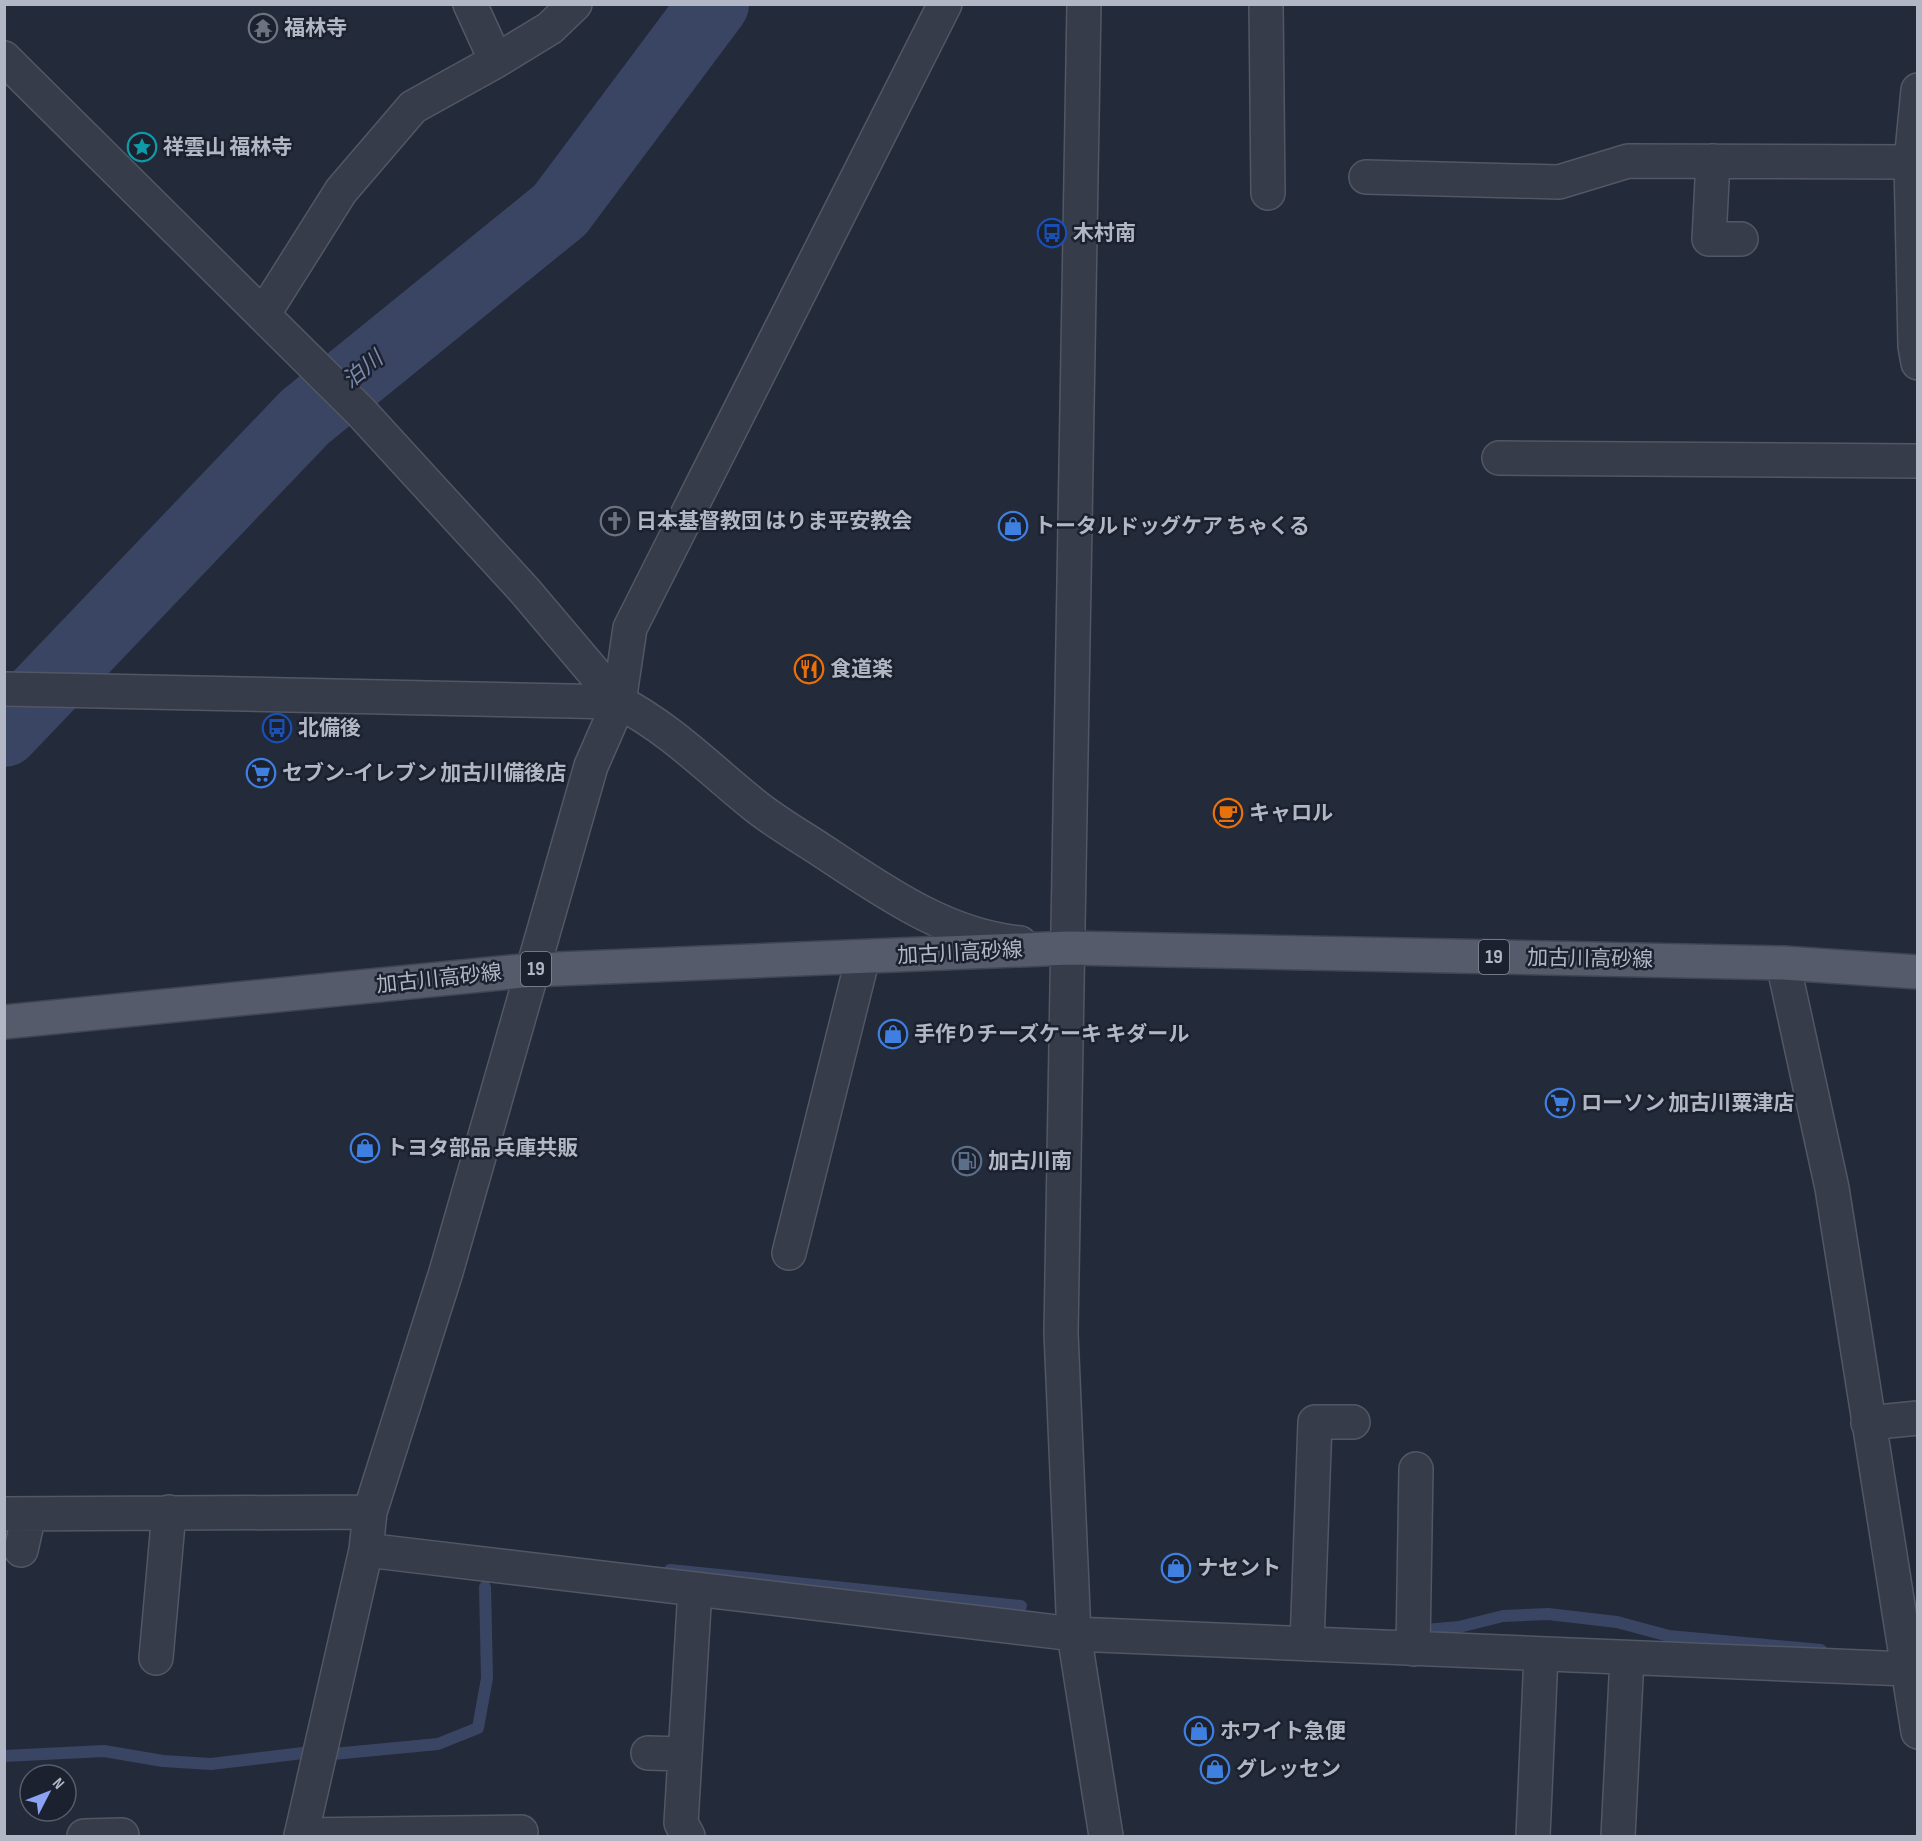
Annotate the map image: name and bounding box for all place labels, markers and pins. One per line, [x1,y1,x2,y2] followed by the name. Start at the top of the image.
[247,12,279,44] temple icon: 福林寺
[284,16,347,41] place label: 福林寺
[126,131,158,163] place icon: 祥雲山 福林寺
[163,135,292,160] place label: 祥雲山 福林寺
[1036,217,1068,249] bus stop icon: 木村南
[1073,221,1136,246] place label: 木村南
[599,505,631,537] church icon: 日本基督教団 はりま平安教会
[636,509,912,534] place label: 日本基督教団 はりま平安教会
[997,510,1029,542] shop icon: トータルドッグケア ちゃくる
[1034,514,1310,539] place label: トータルドッグケア ちゃくる
[793,653,825,685] restaurant icon: 食道楽
[830,657,893,682] place label: 食道楽
[261,712,293,744] bus stop icon: 北備後
[298,716,361,741] place label: 北備後
[245,757,277,789] supermarket icon: セブン-イレブン 加古川備後店
[282,761,566,786] place label: セブン-イレブン 加古川備後店
[1212,797,1244,829] cafe icon: キャロル
[1249,801,1333,826] place label: キャロル
[877,1018,909,1050] shop icon: 手作りチーズケーキ キダール
[914,1022,1189,1047] place label: 手作りチーズケーキ キダール
[1544,1087,1576,1119] supermarket icon: ローソン 加古川粟津店
[1581,1091,1794,1116] place label: ローソン 加古川粟津店
[349,1132,381,1164] shop icon: トヨタ部品 兵庫共販
[386,1136,578,1161] place label: トヨタ部品 兵庫共販
[951,1145,983,1177] fuel station icon: 加古川南
[988,1149,1072,1174] place label: 加古川南
[1160,1552,1192,1584] shop icon: ナセント
[1197,1556,1281,1581] place label: ナセント
[1183,1715,1215,1747] shop icon: ホワイト急便
[1220,1719,1346,1744] place label: ホワイト急便
[1199,1753,1231,1785] shop icon: グレッセン
[1236,1757,1341,1782] place label: グレッセン

